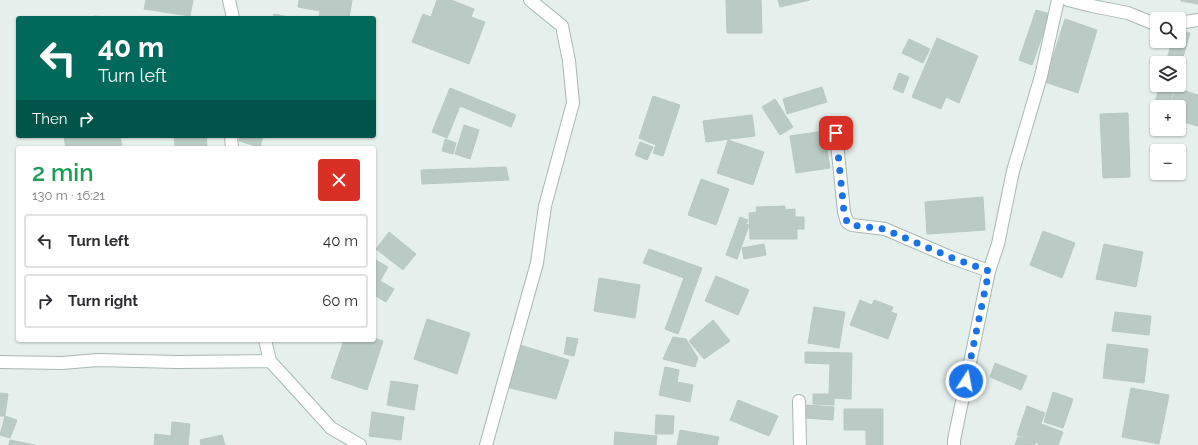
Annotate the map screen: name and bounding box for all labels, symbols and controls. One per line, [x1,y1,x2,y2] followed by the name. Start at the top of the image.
[1150,12,1186,180] map controls
[1150,12,1186,48] button: search
[98,31,164,64] text: 40 m
[32,32,84,84] icon: left
[1150,56,1186,92] button: layers
[98,65,167,86] text: Turn left
[1150,100,1186,136] button: +
[75,108,97,130] icon: right
[32,110,67,128] text: Then
[819,116,853,150] pin
[825,122,847,144] icon: arrive
[1150,144,1186,180] button: −
[32,158,94,187] text: 2 min
[318,159,360,201] button: close
[32,188,105,203] text: 130 m · 16:21
[34,230,56,252] icon: left
[68,232,129,250] text: Turn left
[323,232,358,250] text: 40 m
[34,290,56,312] icon: right
[68,292,138,310] text: Turn right
[322,292,358,310] text: 60 m
[945,360,987,402] position arrow

